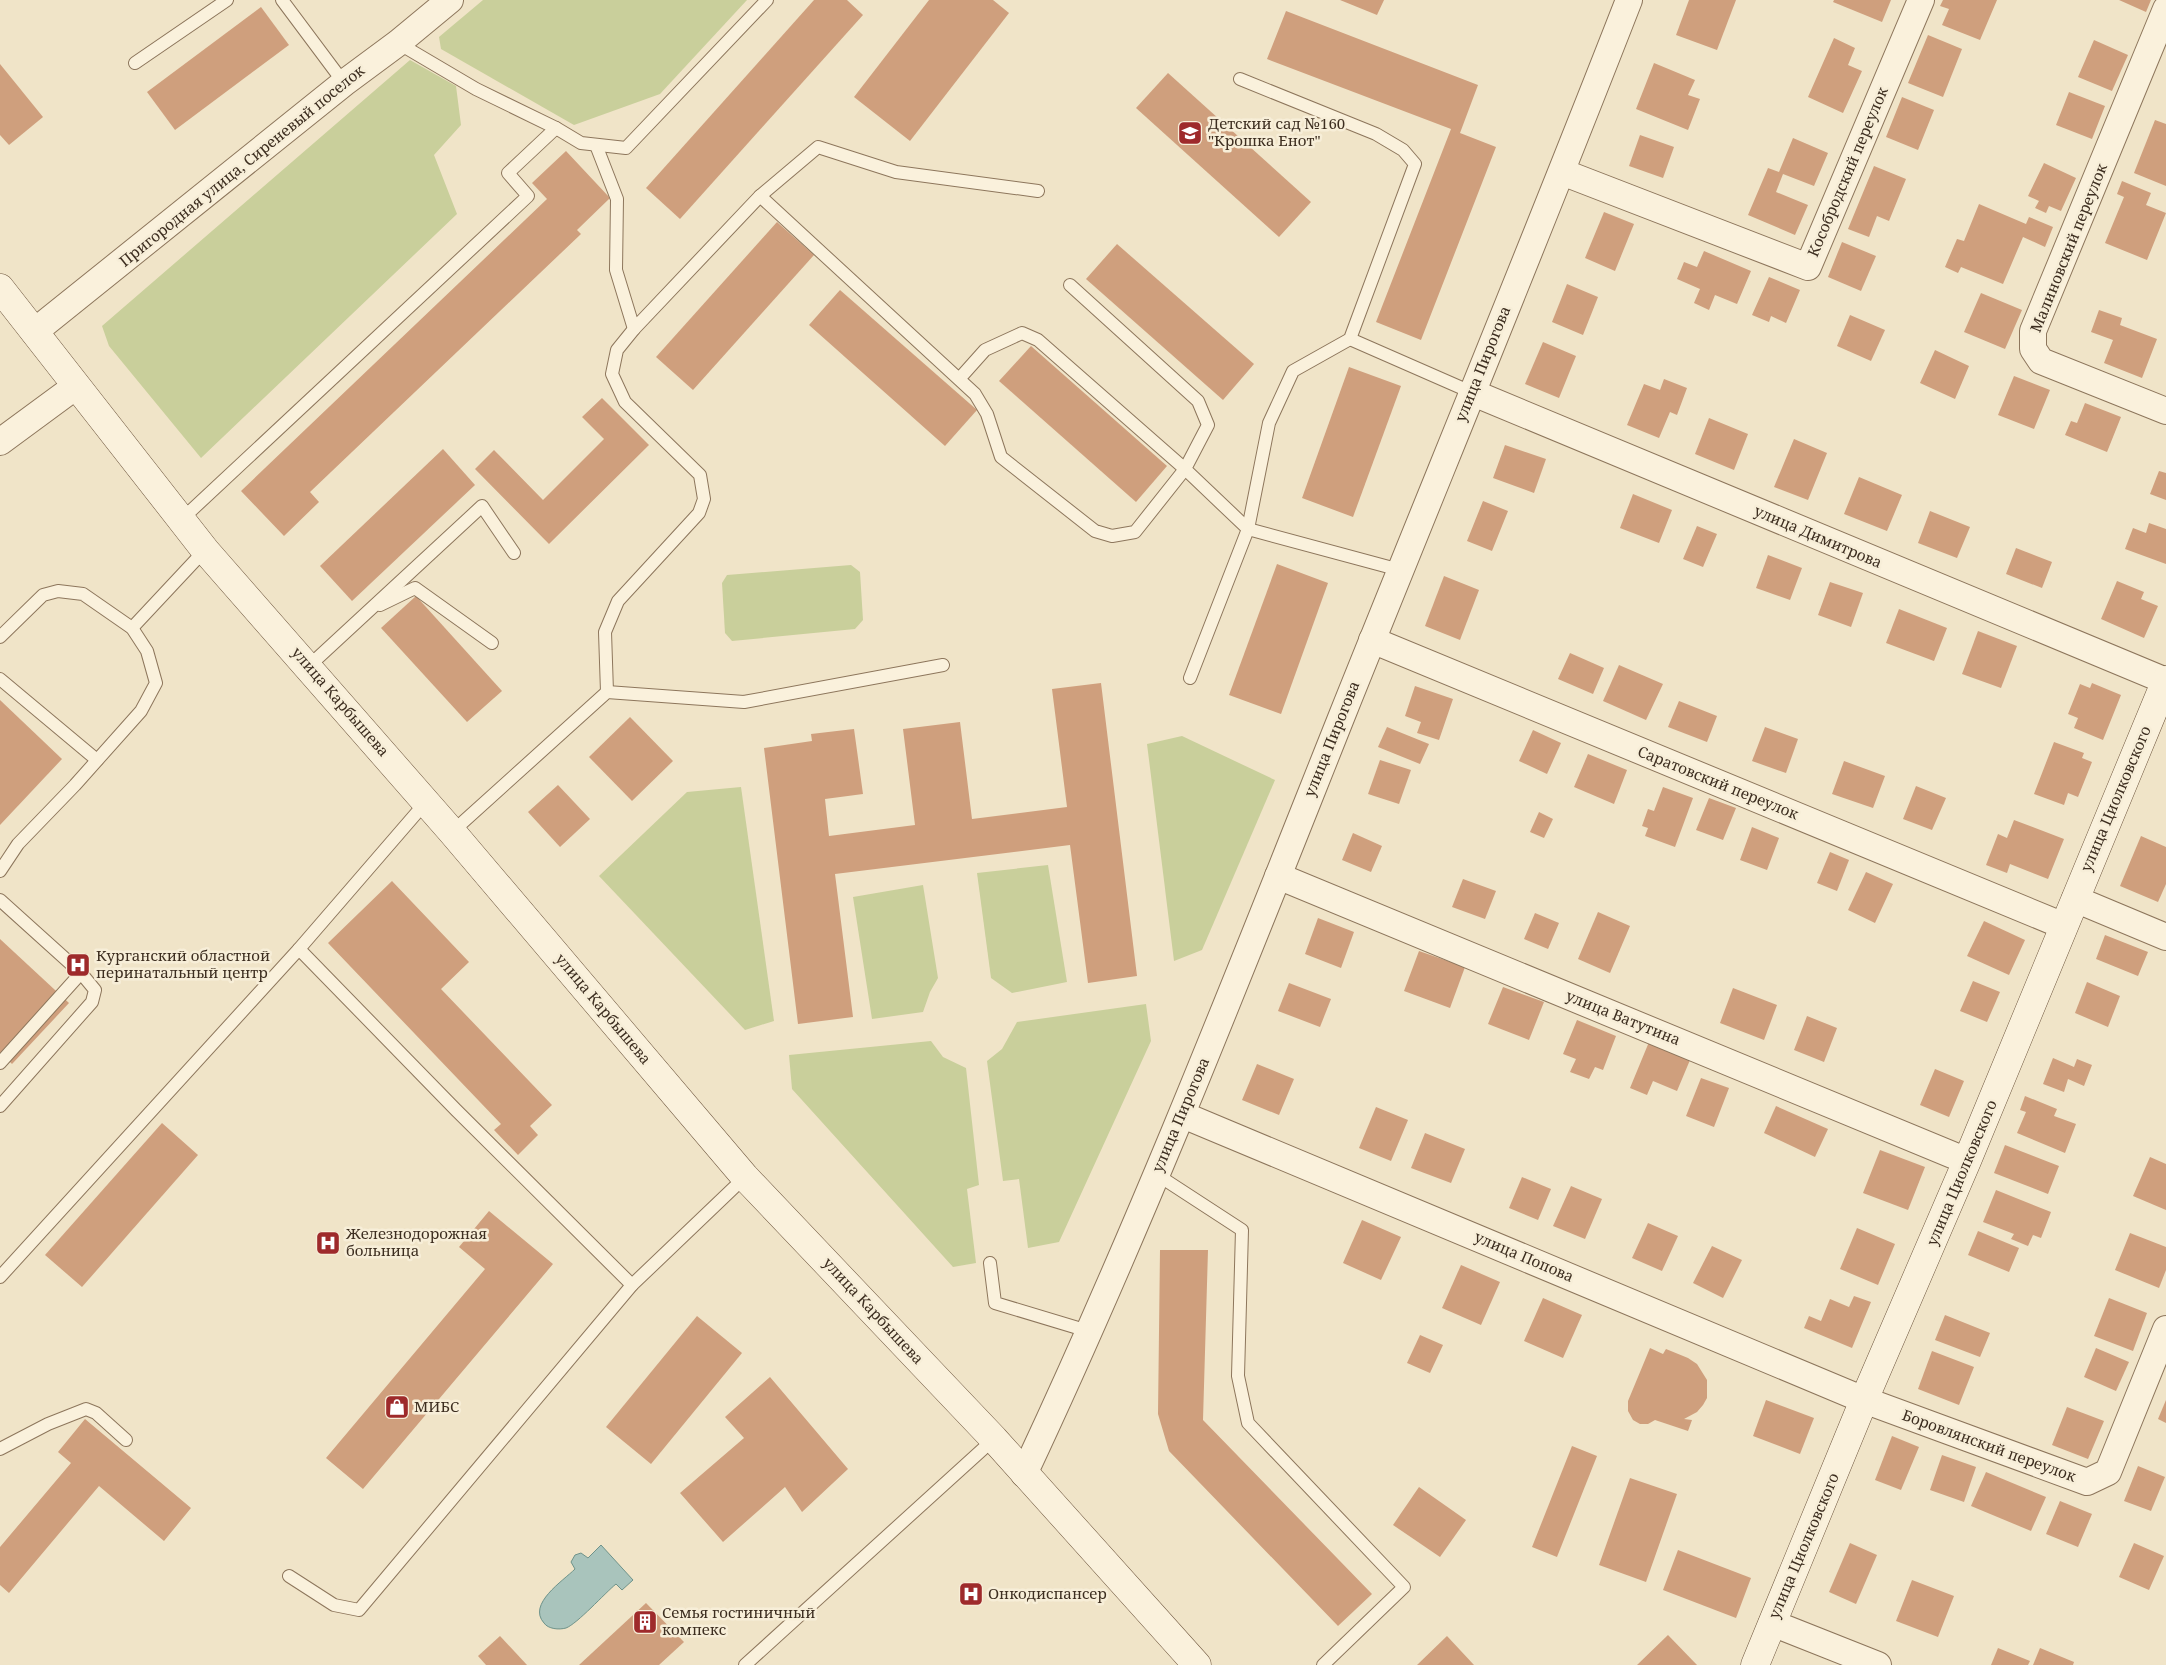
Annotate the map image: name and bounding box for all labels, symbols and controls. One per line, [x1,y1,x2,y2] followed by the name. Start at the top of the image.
[115,60,368,271] street label: Пригородная улица, Сиреневый поселок
[1802,84,1892,260] street label: Кособродский переулок
[1208,113,1345,150] place label: Детский сад №160 "Крошка Енот"
[1177,120,1203,146] school or university icon: Детский сад №160 "Крошка Енот"
[2025,160,2111,335] street label: Малиновский переулок
[1450,303,1514,424] street label: улица Пирогова
[1751,500,1885,572] street label: улица Димитрова
[288,642,394,760] street label: улица Карбышева
[1299,678,1363,799] street label: улица Пирогова
[2075,723,2155,875] street label: улица Циолковского
[1635,741,1802,824] street label: Саратовский переулок
[96,945,270,982] place label: Курганский областной перинатальный центр
[551,949,656,1068] street label: улица Карбышева
[65,952,91,978] hospital icon: Курганский областной перинатальный центр
[1563,985,1684,1049] street label: улица Ватутина
[1147,1054,1213,1175] street label: улица Пирогова
[1921,1097,2001,1249] street label: улица Циолковского
[345,1223,487,1260] place label: Железнодорожная больница
[1472,1226,1577,1286] street label: улица Попова
[315,1230,341,1256] hospital icon: Железнодорожная больница
[819,1253,928,1368] street label: улица Карбышева
[384,1394,410,1420] shop icon: МИБС
[414,1396,459,1416] place label: МИБС
[1900,1404,2079,1486] street label: Боровлянский переулок
[1763,1470,1843,1622] street label: улица Циолковского
[958,1581,984,1607] hospital icon: Онкодиспансер
[988,1583,1107,1603] place label: Онкодиспансер
[662,1602,815,1639] place label: Семья гостиничный компекс
[632,1609,658,1635] building icon: Семья гостиничный компекс

